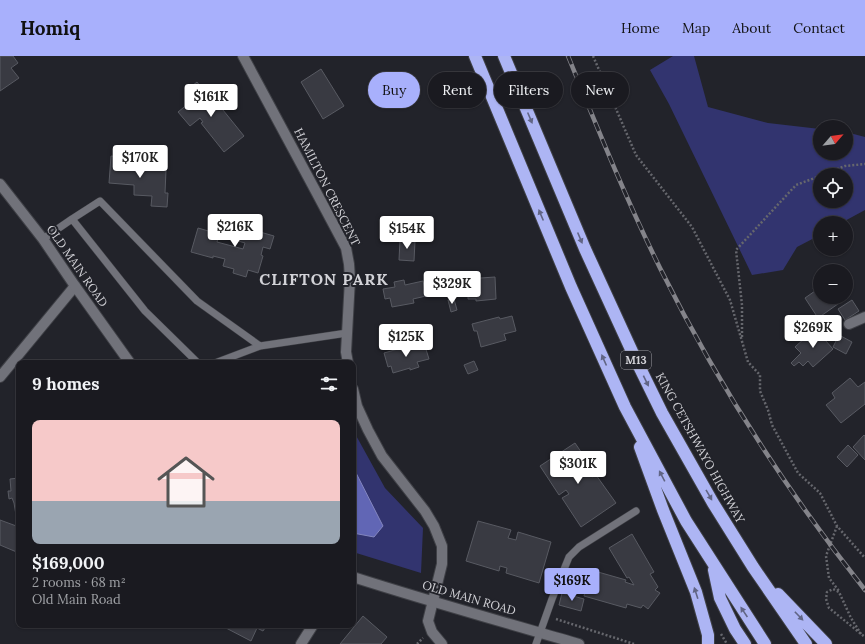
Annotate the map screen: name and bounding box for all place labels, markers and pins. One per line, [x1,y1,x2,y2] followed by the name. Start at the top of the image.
[183,84,239,118] pin: $161K
[112,145,168,179] pin: $170K
[207,214,263,248] pin: $216K
[379,216,435,250] pin: $154K
[424,271,480,305] pin: $329K
[785,315,841,349] pin: $269K
[378,324,434,358] pin: $125K
[550,451,606,485] pin: $301K
[544,568,600,602] pin: $169K

